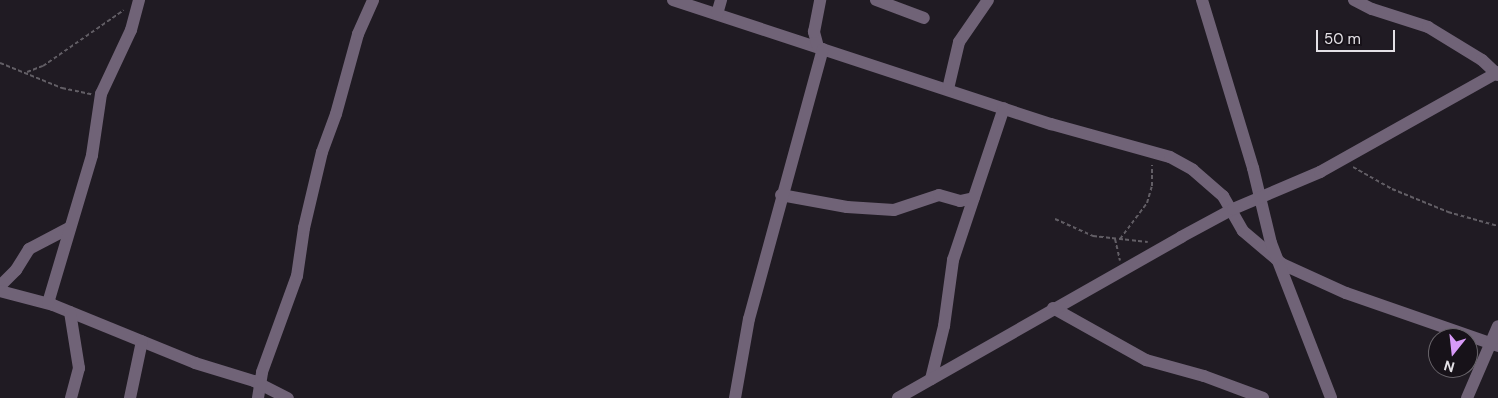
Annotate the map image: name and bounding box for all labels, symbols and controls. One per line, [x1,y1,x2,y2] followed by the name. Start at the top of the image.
[1318,20,1397,52] scale bar
[1324,29,1361,49] text: 50 m
[1428,328,1478,378] north arrow
[1442,356,1457,377] text: N

